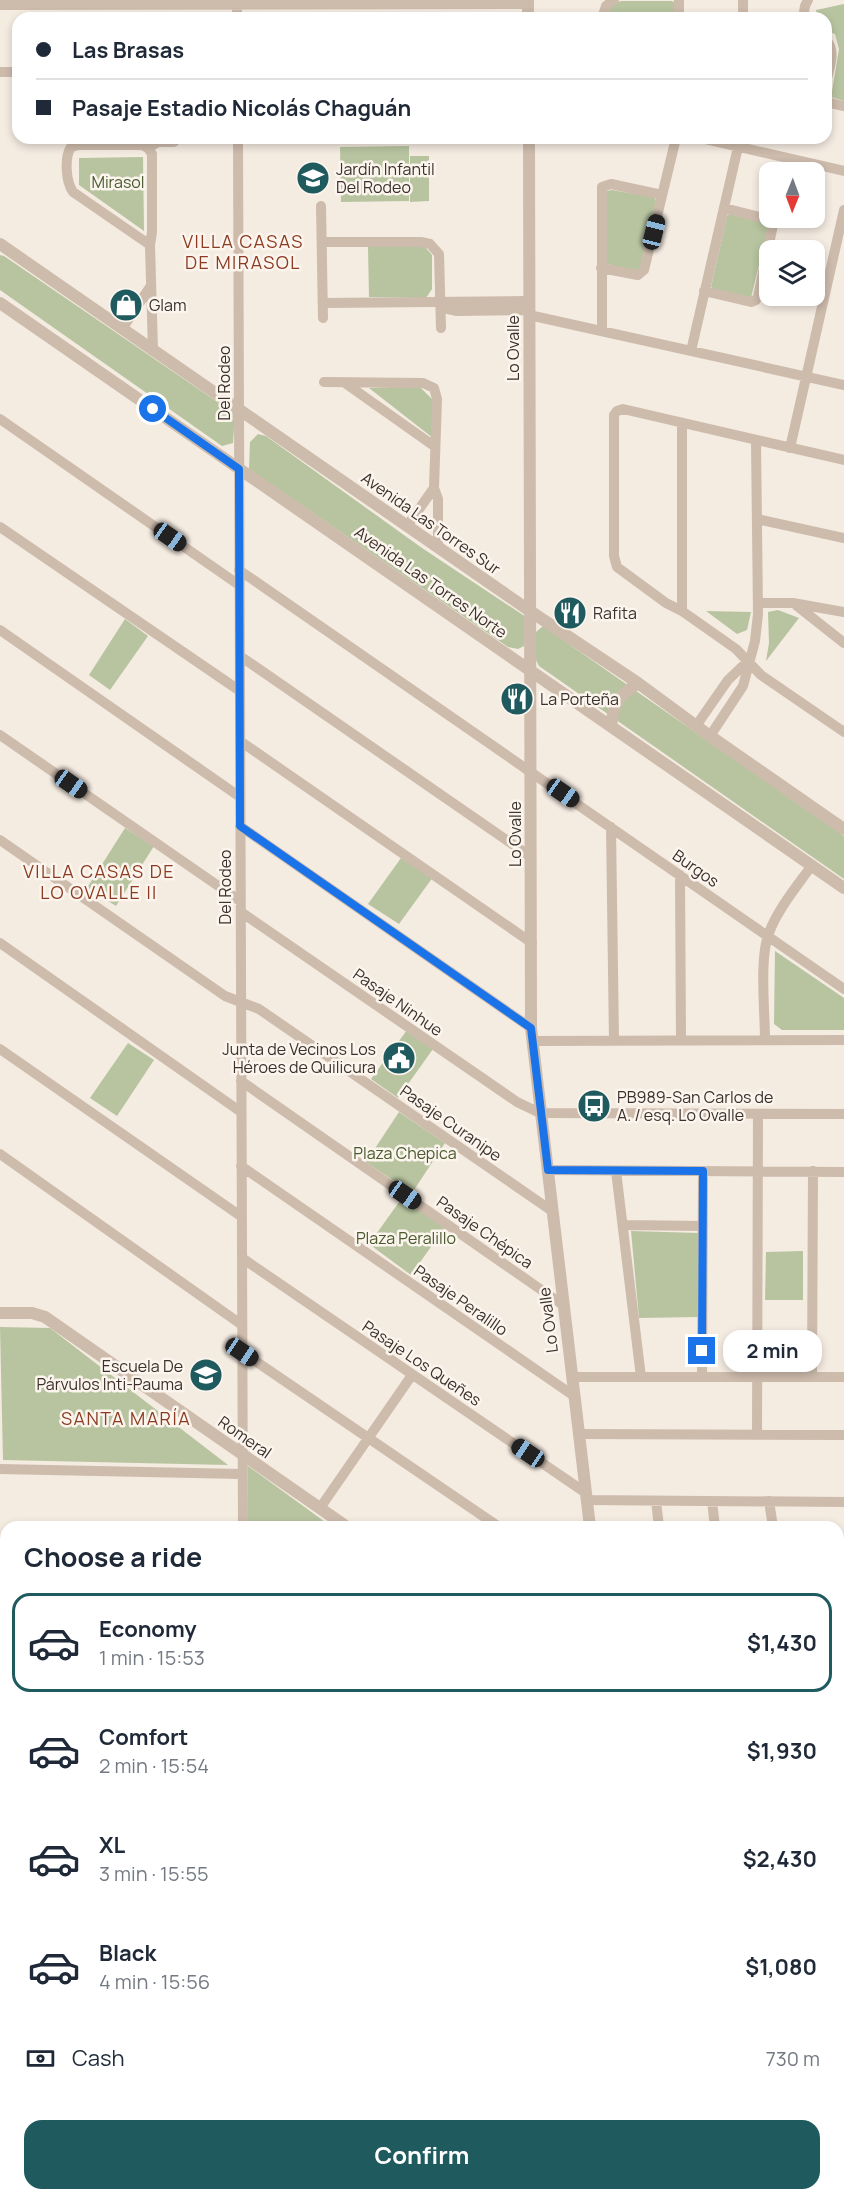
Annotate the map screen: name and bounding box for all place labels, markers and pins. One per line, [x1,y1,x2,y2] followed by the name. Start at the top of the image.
[336,158,435,198] place label: Jardín Infantil Del Rodeo
[295,160,331,196] school or university icon: Jardín Infantil Del Rodeo
[108,287,144,323] shop icon: Glam
[149,294,186,316] place label: Glam
[552,595,588,631] restaurant icon: Rafita
[593,602,637,624] place label: Rafita
[499,681,535,717] restaurant icon: La Porteña
[540,688,619,710] place label: La Porteña
[222,1038,376,1078] place label: Junta de Vecinos Los Héroes de Quilicura
[381,1040,417,1076] public building icon: Junta de Vecinos Los Héroes de Quilicura
[617,1086,773,1126] place label: PB989-San Carlos de A. / esq. Lo Ovalle
[576,1088,612,1124] bus stop icon: PB989-San Carlos de A. / esq. Lo Ovalle
[36,1355,183,1395] place label: Escuela De Párvulos Inti-Pauma
[188,1357,224,1393] school or university icon: Escuela De Párvulos Inti-Pauma

